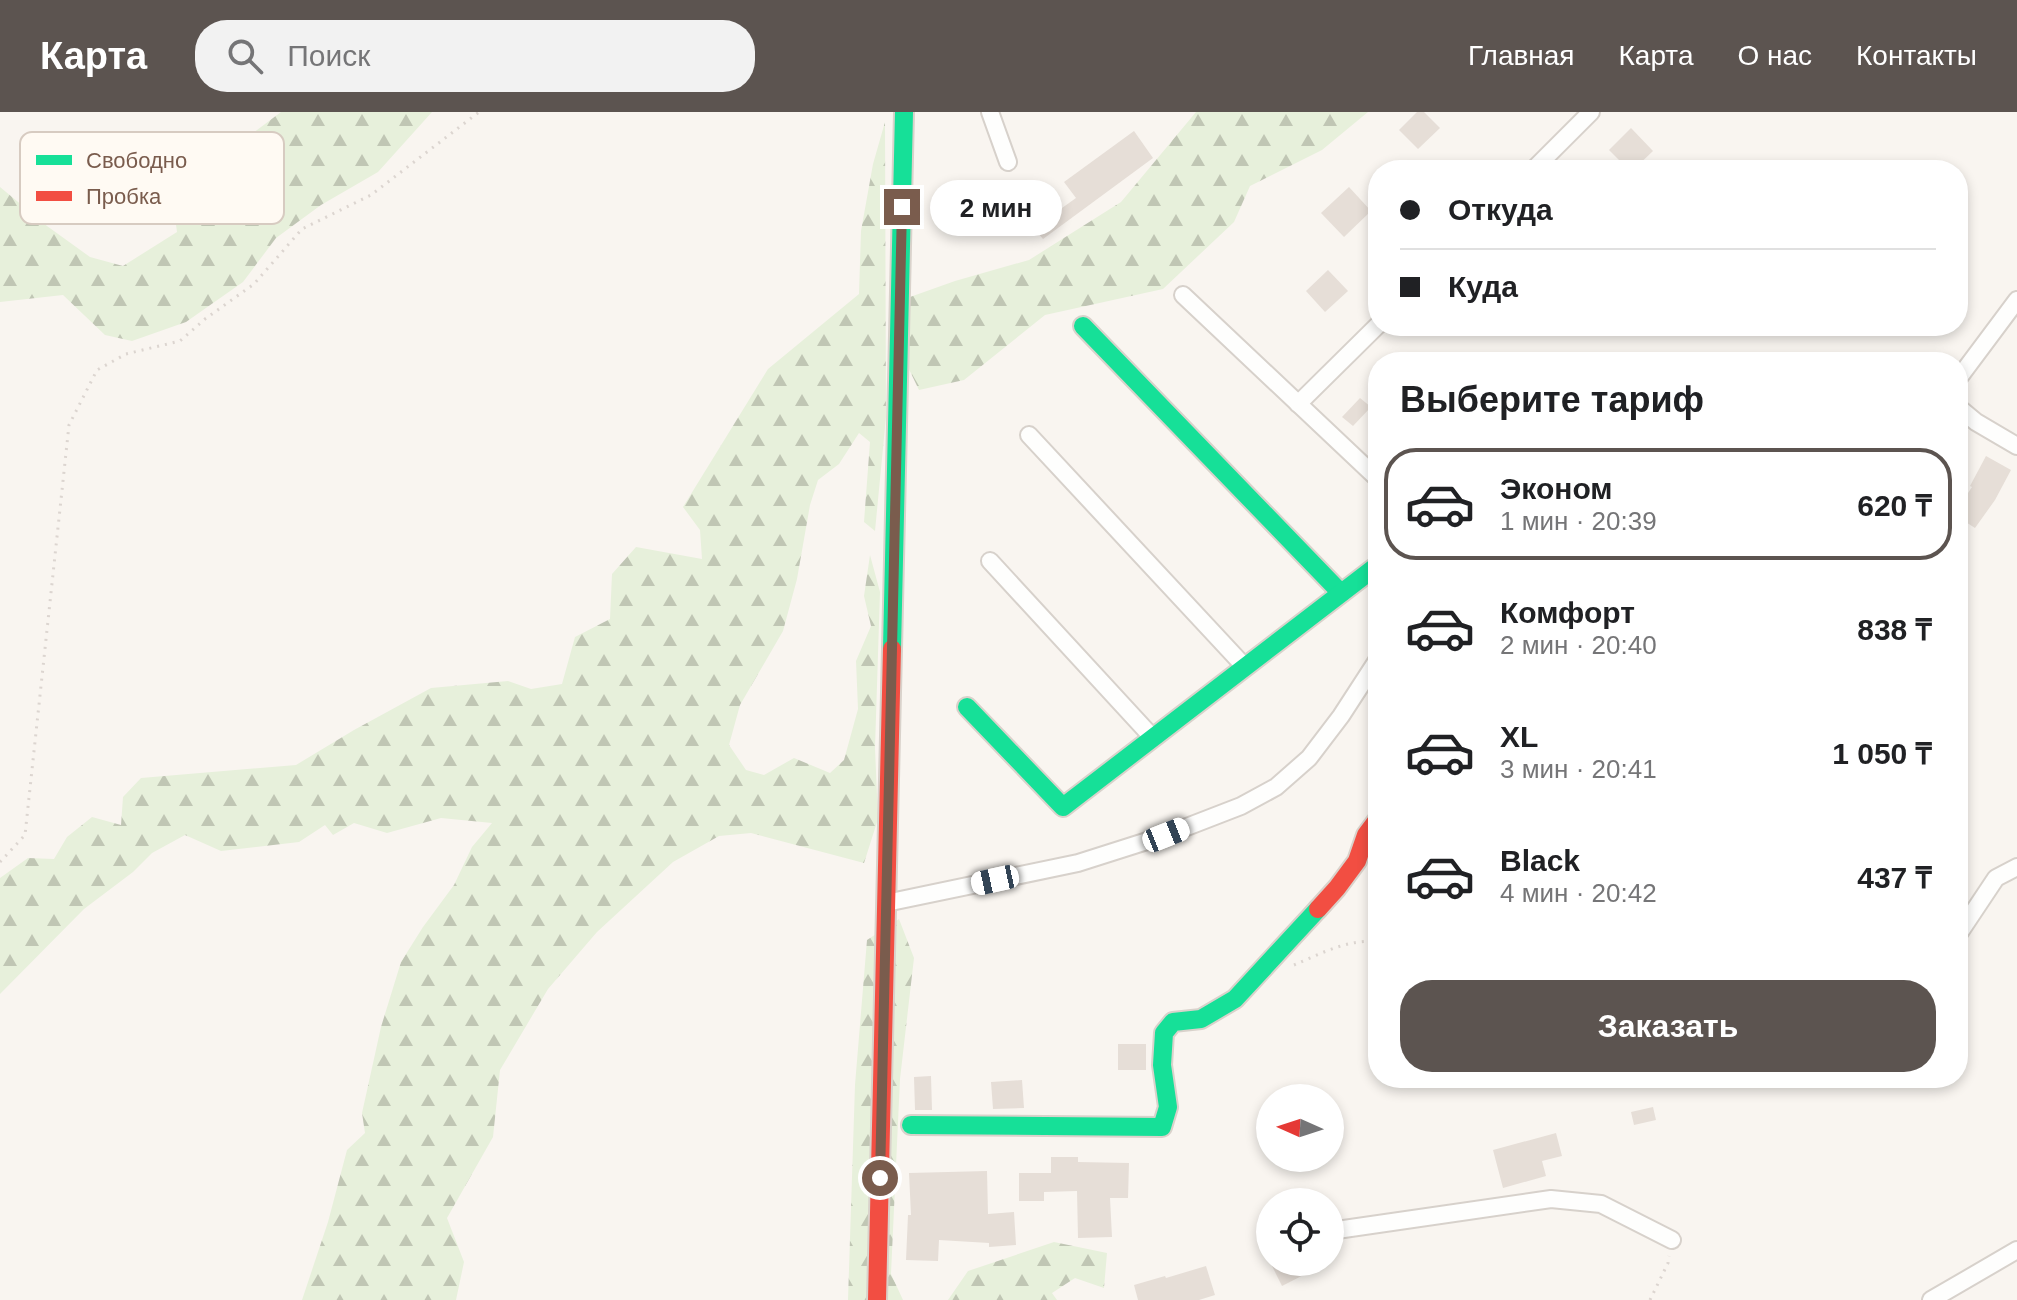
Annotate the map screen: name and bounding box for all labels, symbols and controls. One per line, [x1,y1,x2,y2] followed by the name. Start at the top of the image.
[195,20,755,92] search box
[223,34,267,78] icon: search
[40,35,147,77] text: Карта
[287,39,370,72] text: Поиск
[1468,40,1575,71] text: Главная
[1619,40,1693,71] text: Карта
[1737,40,1812,71] text: О нас
[1856,40,1977,71] text: Контакты
[20,132,284,224] legend
[86,148,187,173] text: Свободно
[930,179,1062,235] callout: 2 мин
[86,184,162,209] text: Пробка
[884,189,920,225] route end
[960,193,1032,223] text: 2 мин
[1448,193,1553,226] text: Откуда
[1448,270,1518,303] text: Куда
[1400,379,1704,420] text: Выберите тариф
[1404,468,1476,540] icon: car
[1500,472,1613,505] text: Эконом
[1857,489,1932,522] text: 620 ₸
[1500,506,1657,536] text: 1 мин · 20:39
[1404,592,1476,664] icon: car
[1500,596,1635,629] text: Комфорт
[1857,613,1932,646] text: 838 ₸
[1500,630,1657,660] text: 2 мин · 20:40
[1404,716,1476,788] icon: car
[1500,720,1538,753] text: XL
[1832,737,1932,770] text: 1 050 ₸
[1500,754,1657,784] text: 3 мин · 20:41
[1139,815,1193,855] car
[1404,840,1476,912] icon: car
[1500,844,1580,877] text: Black
[1857,861,1932,894] text: 437 ₸
[969,863,1021,897] car
[1500,878,1657,908] text: 4 мин · 20:42
[1400,980,1936,1072] button: Заказать
[1256,1084,1344,1172] north arrow
[1256,1084,1344,1276] map controls
[862,1160,898,1196] route start
[1256,1188,1344,1276] button: locate

